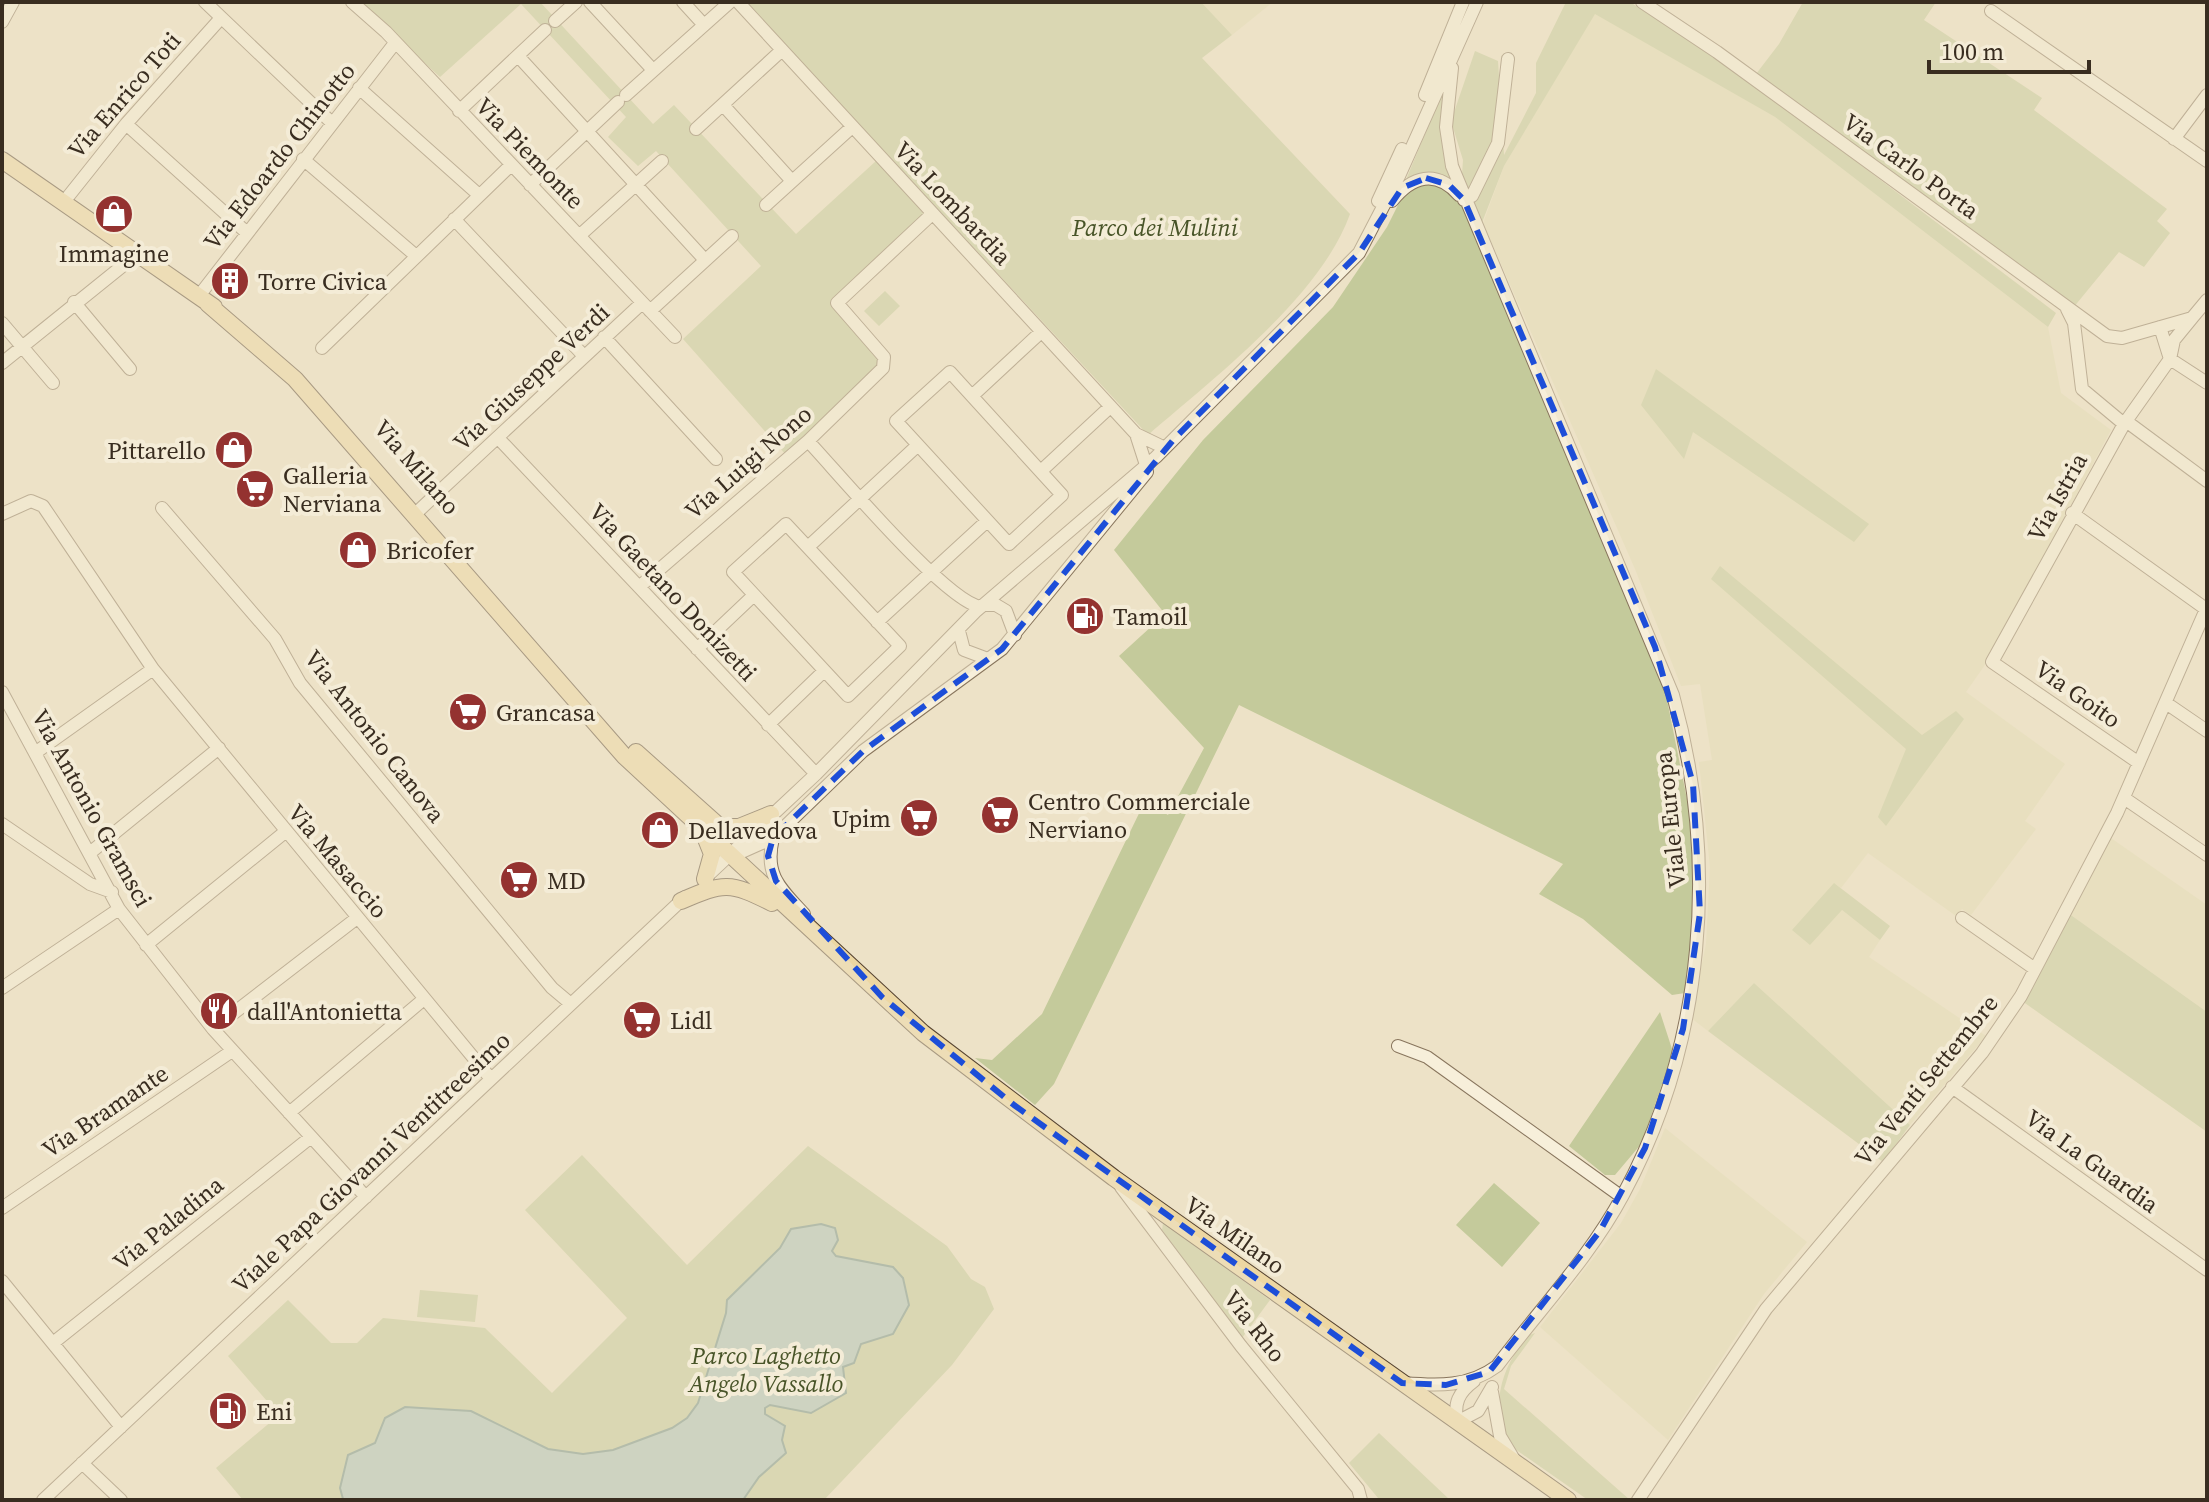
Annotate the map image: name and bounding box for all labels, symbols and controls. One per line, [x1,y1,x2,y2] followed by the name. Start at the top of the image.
[1929,24,2089,74] scale bar
[60,25,188,165] street label: Via Enrico Toti
[1941,35,2004,68] text: 100 m
[195,56,363,256] street label: Via Edoardo Chinotto
[468,90,592,216] street label: Via Piemonte
[1836,105,1986,227] street label: Via Carlo Porta
[887,134,1020,273] street label: Via Lombardia
[93,193,135,235] shop icon: Immagine
[1071,211,1239,244] park label: Parco dei Mulini
[59,237,169,270] place label: Immagine
[209,260,251,302] building icon: Torre Civica
[258,265,388,298] place label: Torre Civica
[446,296,616,458] street label: Via Giuseppe Verdi
[677,397,819,527] street label: Via Luigi Nono
[367,412,467,522] street label: Via Milano
[213,429,255,471] shop icon: Pittarello
[107,434,206,467] place label: Pittarello
[2019,446,2095,547] street label: Via Istria
[283,459,382,520] place label: Galleria Nerviana
[234,468,276,510] supermarket icon: Galleria Nerviana
[582,496,764,688] street label: Via Gaetano Donizetti
[337,529,379,571] shop icon: Bricofer
[386,534,474,567] place label: Bricofer
[1064,595,1106,637] fuel station icon: Tamoil
[1113,600,1188,633] place label: Tamoil
[297,643,453,830] street label: Via Antonio Canova
[2028,652,2128,736] street label: Via Goito
[447,691,489,733] supermarket icon: Grancasa
[496,696,596,729] place label: Grancasa
[24,703,160,913] street label: Via Antonio Gramsci
[1646,749,1694,890] street label: Viale Europa
[1028,785,1250,846] place label: Centro Commerciale Nerviano
[979,794,1021,836] supermarket icon: Centro Commerciale Nerviano
[280,797,396,925] street label: Via Masaccio
[898,797,940,839] supermarket icon: Upim
[832,802,891,835] place label: Upim
[639,809,681,851] shop icon: Dellavedova
[688,814,818,847] place label: Dellavedova
[498,859,540,901] supermarket icon: MD
[547,864,586,897] place label: MD
[1847,987,2005,1173] street label: Via Venti Settembre
[198,990,240,1032] restaurant icon: dall'Antonietta
[247,995,403,1028] place label: dall'Antonietta
[621,999,663,1041] supermarket icon: Lidl
[670,1004,712,1037] place label: Lidl
[225,1024,517,1300] street label: Viale Papa Giovanni Ventitreesimo
[35,1057,175,1165] street label: Via Bramante
[2018,1101,2166,1221] street label: Via La Guardia
[106,1168,231,1278] street label: Via Paladina
[1178,1188,1292,1282] street label: Via Milano
[1216,1283,1294,1369] street label: Via Rho
[687,1339,843,1400] park label: Parco Laghetto Angelo Vassallo
[207,1390,249,1432] fuel station icon: Eni
[256,1395,292,1428] place label: Eni

